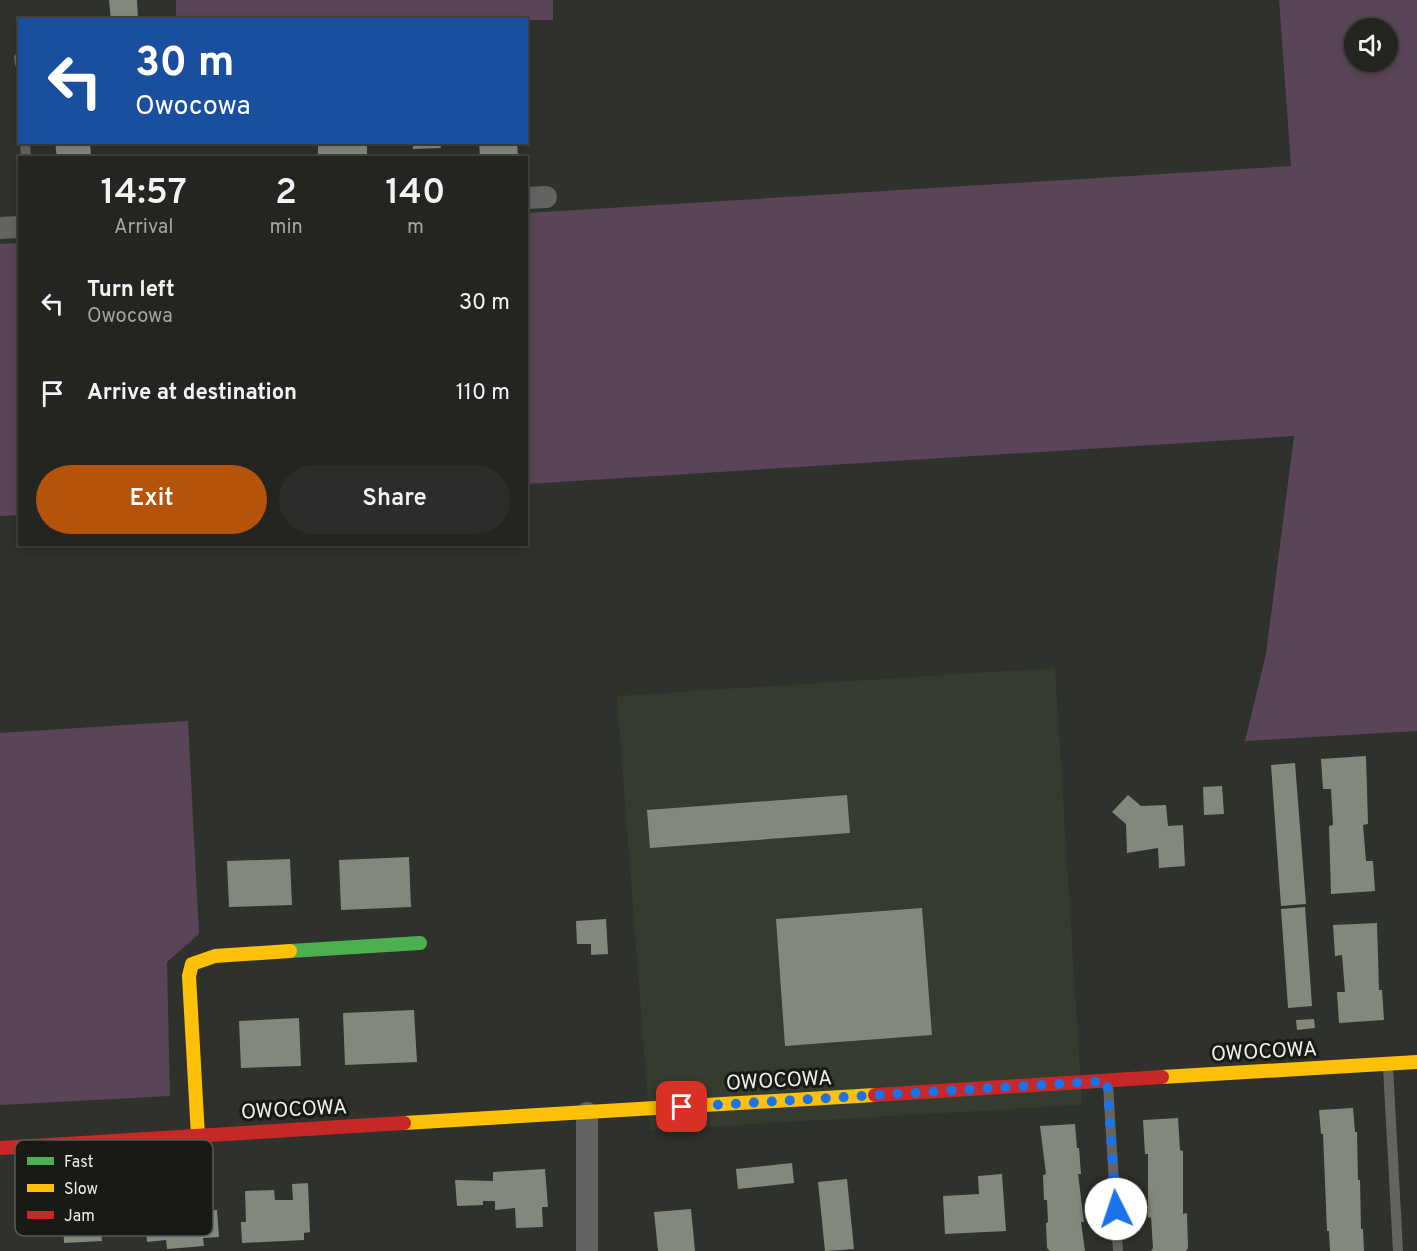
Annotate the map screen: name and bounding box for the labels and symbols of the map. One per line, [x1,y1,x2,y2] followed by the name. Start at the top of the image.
[1210,1036,1318,1069] street label: OWOCOWA
[725,1065,833,1098] street label: OWOCOWA
[656,1081,707,1132] pin
[240,1094,348,1127] street label: OWOCOWA
[15,1140,213,1236] legend
[64,1153,94,1173] text: Fast
[1084,1177,1148,1241] position arrow
[64,1180,98,1200] text: Slow
[64,1207,95,1227] text: Jam

